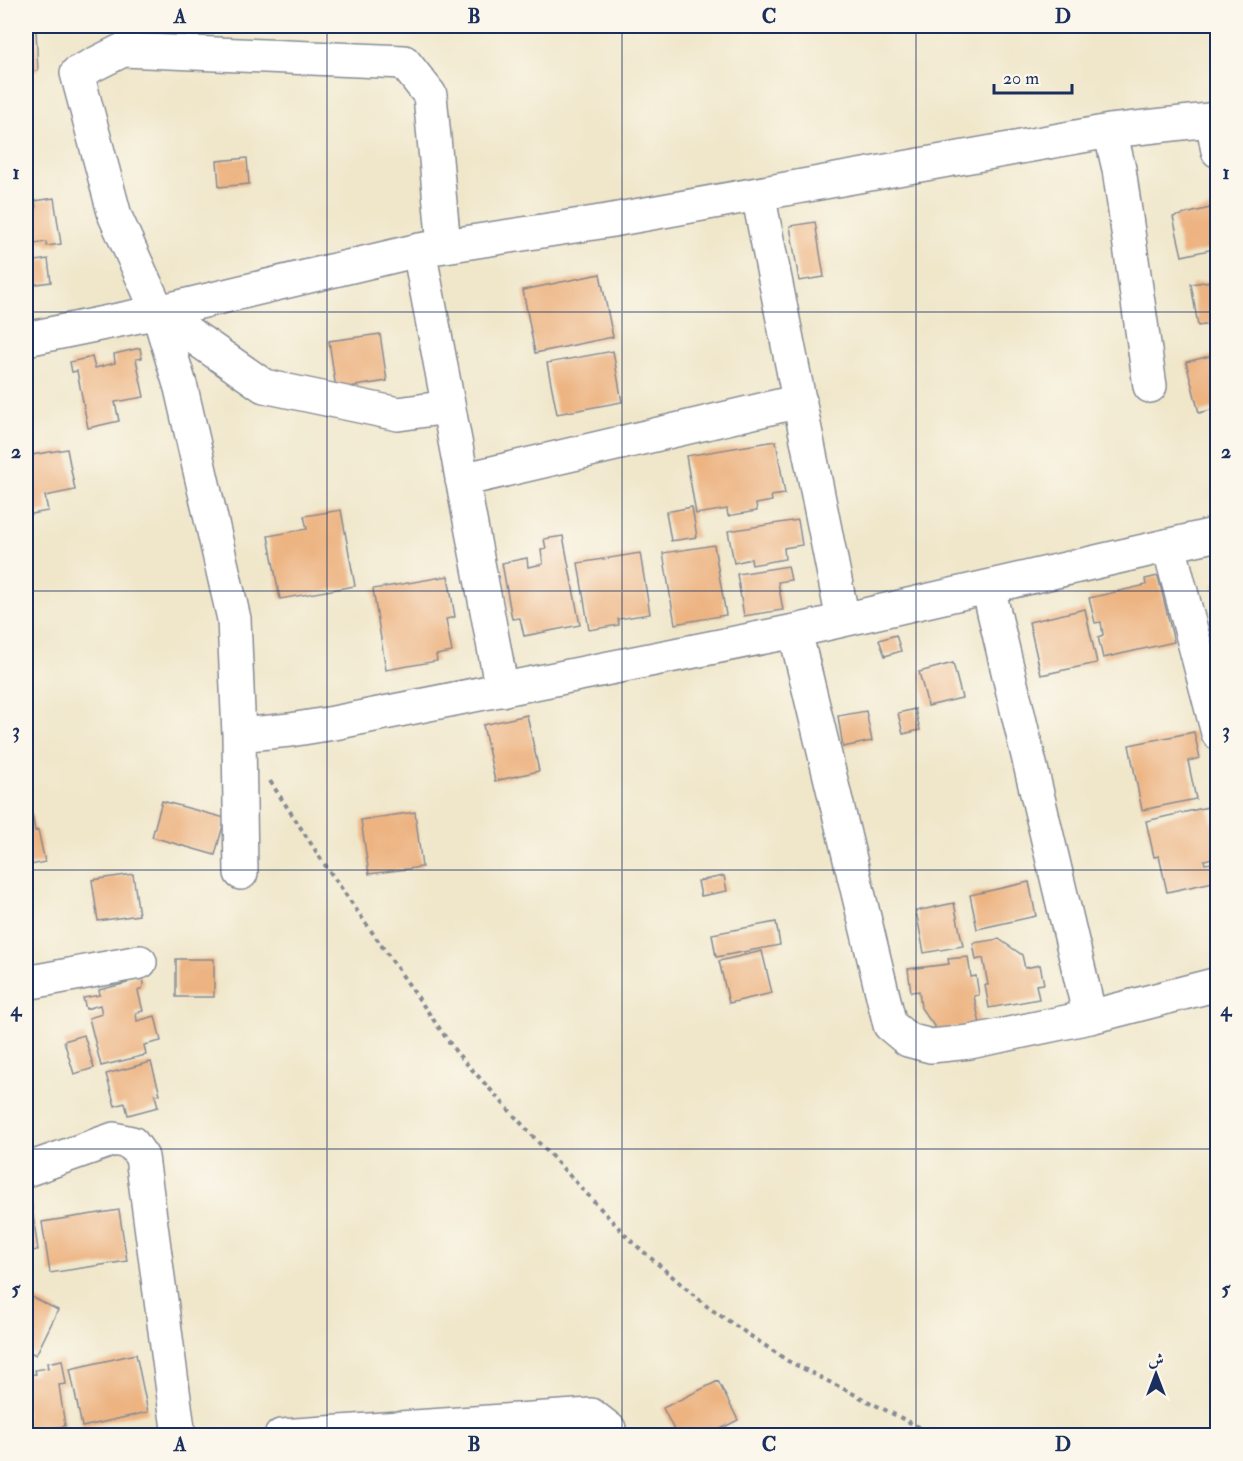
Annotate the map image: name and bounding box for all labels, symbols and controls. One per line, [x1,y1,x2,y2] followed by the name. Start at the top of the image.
[173,4,187,29] text: A
[467,4,481,29] text: B
[762,4,776,29] text: C
[1055,4,1071,29] text: D
[994,57,1072,95] scale bar
[1003,67,1039,90] text: 20 m
[12,160,20,185] text: 1
[1222,160,1230,185] text: 1
[11,439,21,464] text: 2
[1221,439,1231,464] text: 2
[12,718,20,743] text: 3
[1222,718,1230,743] text: 3
[10,997,23,1022] text: 4
[1220,997,1233,1022] text: 4
[12,1276,22,1301] text: 5
[1222,1276,1232,1301] text: 5
[1126,1344,1186,1404] north arrow
[1148,1350,1164,1370] text: ش
[173,1432,187,1457] text: A
[467,1432,481,1457] text: B
[762,1432,776,1457] text: C
[1055,1432,1071,1457] text: D

